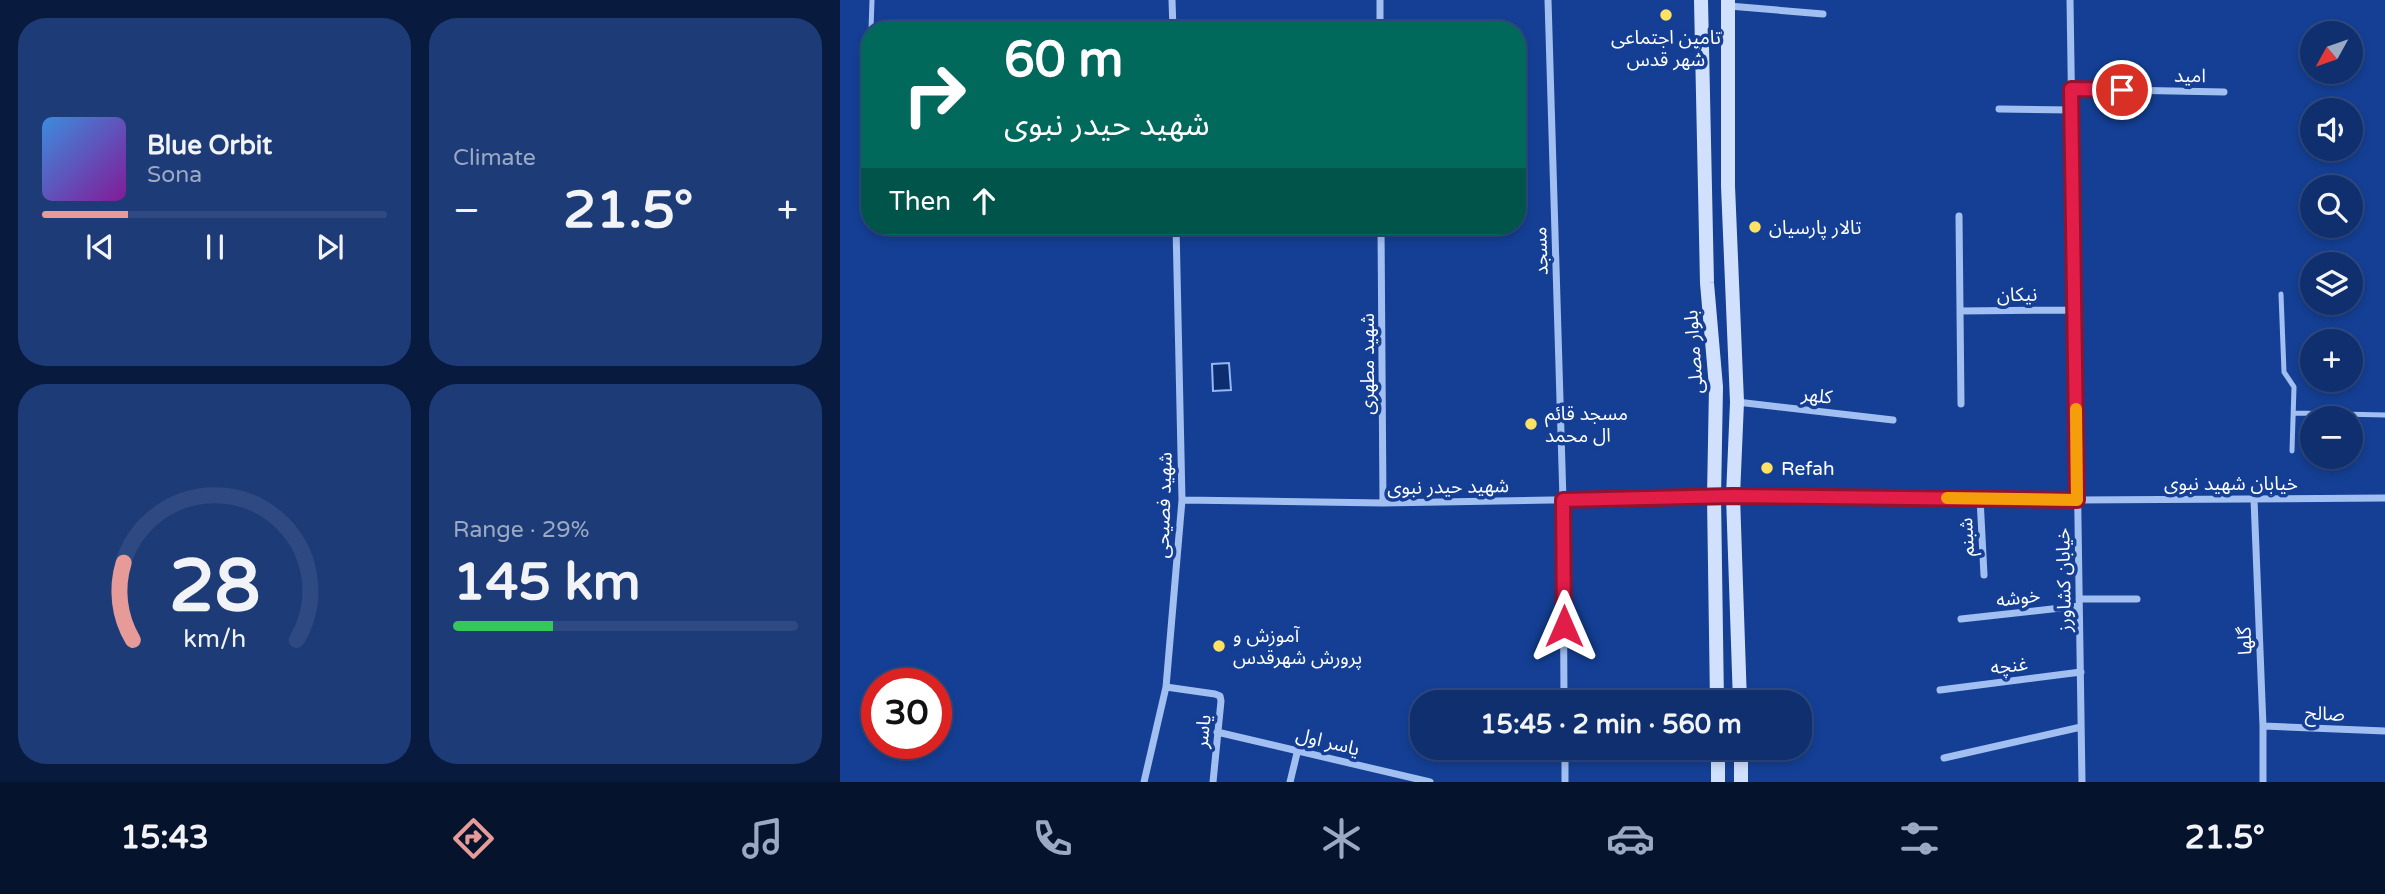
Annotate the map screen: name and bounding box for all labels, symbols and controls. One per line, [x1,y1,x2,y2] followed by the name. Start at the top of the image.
[1658,7,1674,23] marker: تامین اجتماعی شهر قدس
[2300,21,2362,84] north arrow
[2300,21,2363,469] map controls
[1611,27,1721,71] place label: تامین اجتماعی شهر قدس
[1004,31,1123,90] text: 60 m
[889,49,980,140] icon: right
[2092,60,2152,120] pin
[2174,65,2206,87] street label: امید
[2103,71,2141,109] icon: arrive
[2300,98,2363,161] button: sound
[1004,106,1209,144] text: شهید حیدر نبوی
[147,130,272,161] text: Blue Orbit
[453,144,536,172] text: Climate
[147,161,202,189] text: Sona
[2300,175,2363,238] button: search
[563,179,693,242] text: 21.5°
[965,182,1003,220] icon: ahead
[889,186,951,217] text: Then
[453,188,480,234] text: −
[777,188,798,234] text: +
[1769,217,1861,240] place label: تالار پارسیان
[1747,219,1763,235] marker: تالار پارسیان
[1529,226,1553,276] street label: مسجد
[81,228,119,266] icon: previous
[196,228,234,266] icon: pause
[311,228,349,266] icon: next
[2300,252,2363,315] button: layers
[1997,284,2037,306] street label: نیکان
[1680,309,1708,395] street label: بلوار مصلی
[1357,313,1379,415] street label: شهید مطهری
[2300,329,2363,392] button: +
[1799,383,1835,409] street label: کلهر
[1545,403,1628,447] place label: مسجد قائم ال محمد
[2300,406,2363,469] button: −
[1523,416,1539,432] marker: مسجد قائم ال محمد
[1151,451,1177,559] street label: شهید فصیحی
[1781,458,1835,480] place label: Refah
[1759,460,1775,476] marker: Refah
[2164,473,2298,495] street label: خیابان شهید نبوی
[1387,475,1509,499] street label: شهید حیدر نبوی
[453,516,589,544] text: Range · 29%
[1955,517,1982,557] street label: شبنم
[2052,528,2076,633] street label: خیابان کشاورز
[169,543,260,631] text: 28
[453,551,641,614] text: 145 km
[1995,584,2041,612] street label: خوشه
[1527,589,1601,663] position arrow
[183,624,246,654] text: km/h
[1233,625,1362,670] place label: آموزش و پرورش شهرقدس
[2233,625,2256,656] street label: گلها
[1211,638,1227,654] marker: آموزش و پرورش شهرقدس
[1989,653,2029,680] street label: غنچه
[861,668,952,759] speed limit sign: 30
[2305,702,2345,729] street label: صالح
[1480,709,1742,740] text: 15:45 · 2 min · 560 m
[1190,713,1216,750] street label: یاسر
[1294,723,1362,760] street label: یاسر اول
[449,814,498,863] icon: directions
[738,814,787,863] icon: music
[1028,814,1077,863] icon: phone
[1317,814,1366,863] icon: climate
[1606,814,1655,863] icon: car
[1895,814,1944,863] icon: filters
[120,819,209,857] text: 15:43
[2185,819,2265,857] text: 21.5°

